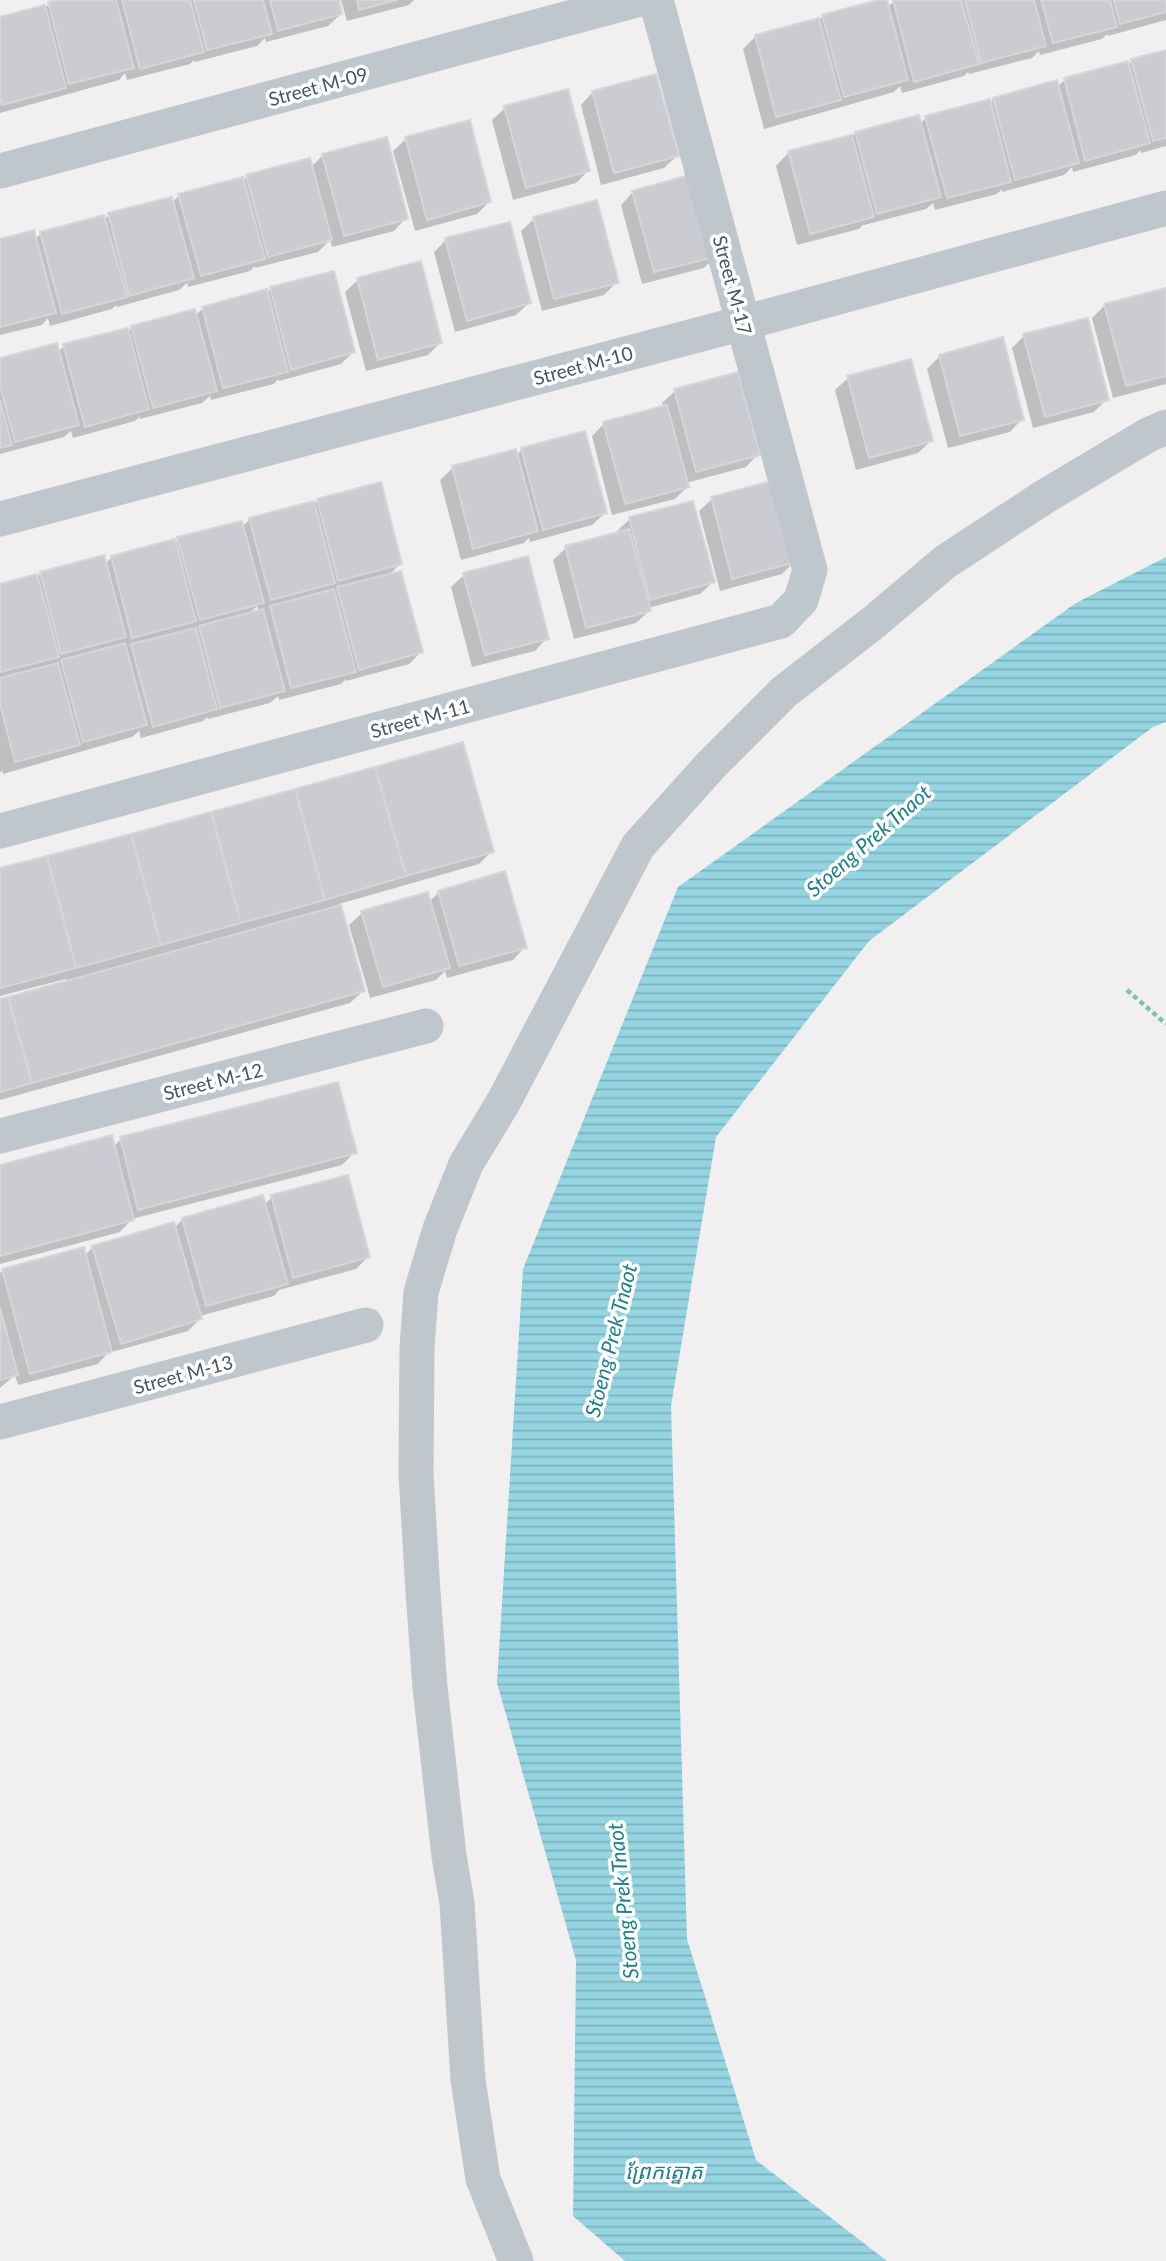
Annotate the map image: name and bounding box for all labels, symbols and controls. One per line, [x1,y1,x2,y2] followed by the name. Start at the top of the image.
[266,62,370,110] street label: Street M-09
[709,233,757,337] street label: Street M-17
[531,341,635,389] street label: Street M-10
[368,694,472,742] street label: Street M-11
[801,779,936,901] water label: Stoeng Prek Tnaot
[161,1058,265,1104] street label: Street M-12
[579,1260,641,1419] water label: Stoeng Prek Tnaot
[131,1350,235,1398] street label: Street M-13
[601,1821,643,1980] water label: Stoeng Prek Tnaot
[625,2158,704,2185] water label: ព្រែកត្នោត

